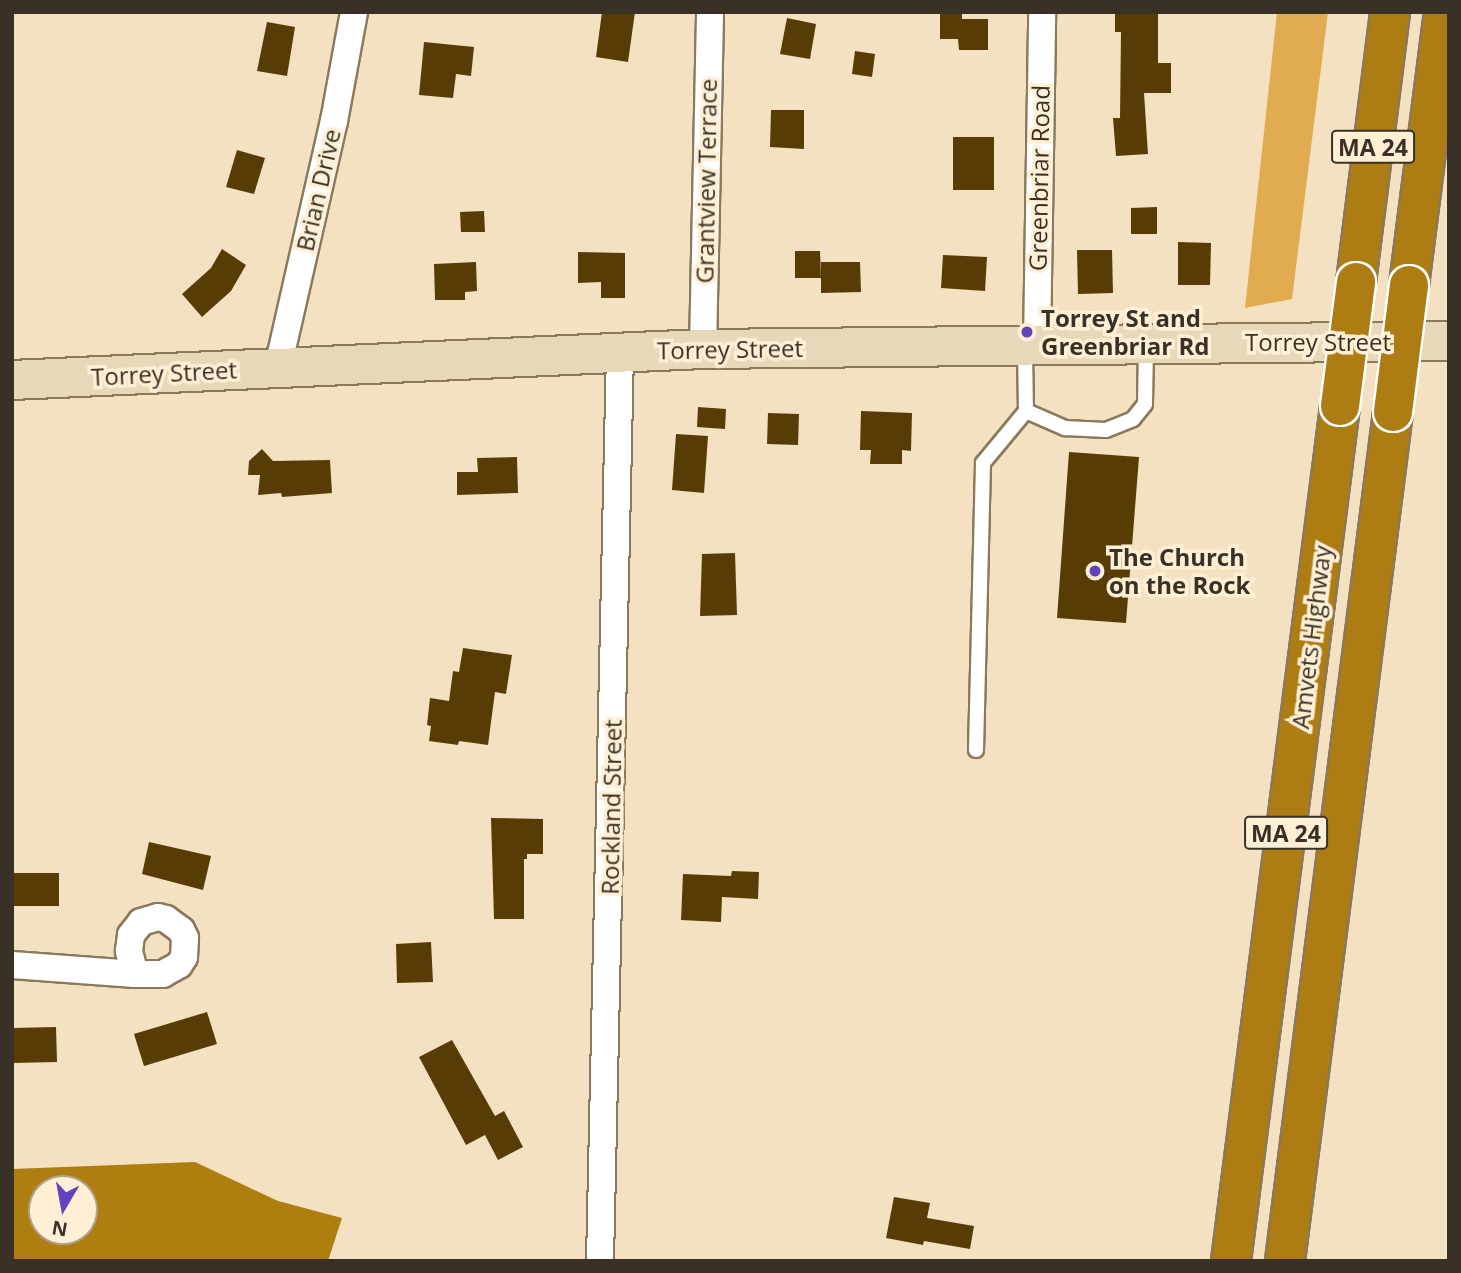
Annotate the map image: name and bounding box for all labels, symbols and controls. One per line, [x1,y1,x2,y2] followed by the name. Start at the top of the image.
[690,78,722,284] street label: Grantview Terrace
[1023,85,1055,271] street label: Greenbriar Road
[290,126,346,254] street label: Brian Drive
[1331,128,1415,166] road number: MA 24
[1041,304,1209,360] place label: Torrey St and Greenbriar Rd
[1019,324,1035,340] marker: Torrey St and Greenbriar Rd
[1245,328,1391,356] street label: Torrey Street
[657,333,803,365] street label: Torrey Street
[90,355,238,391] street label: Torrey Street
[1109,543,1250,599] place label: The Church on the Rock
[1285,544,1337,730] street label: Amvets Highway
[1087,563,1103,579] marker: The Church on the Rock
[595,719,627,895] street label: Rockland Street
[1244,814,1328,852] road number: MA 24
[28,1175,98,1245] north arrow
[50,1215,70,1243] text: N

